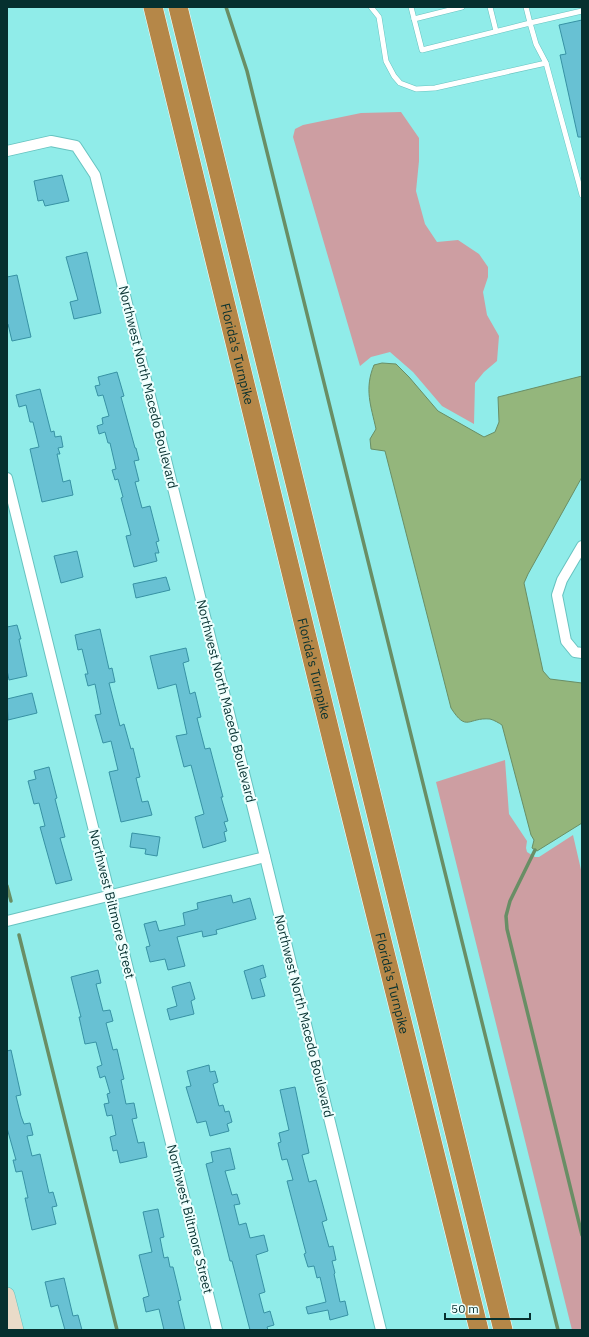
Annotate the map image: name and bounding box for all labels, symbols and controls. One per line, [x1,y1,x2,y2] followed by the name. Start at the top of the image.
[115,284,181,490] street label: Northwest North Macedo Boulevard
[217,301,258,406] street label: Florida's Turnpike
[193,598,259,804] street label: Northwest North Macedo Boulevard
[294,616,335,721] street label: Florida's Turnpike
[85,828,139,980] street label: Northwest Biltmore Street
[271,913,337,1119] street label: Northwest North Macedo Boulevard
[372,931,413,1036] street label: Florida's Turnpike
[163,1143,217,1295] street label: Northwest Biltmore Street
[445,1295,530,1321] scale bar
[451,1301,479,1316] text: 50 m

